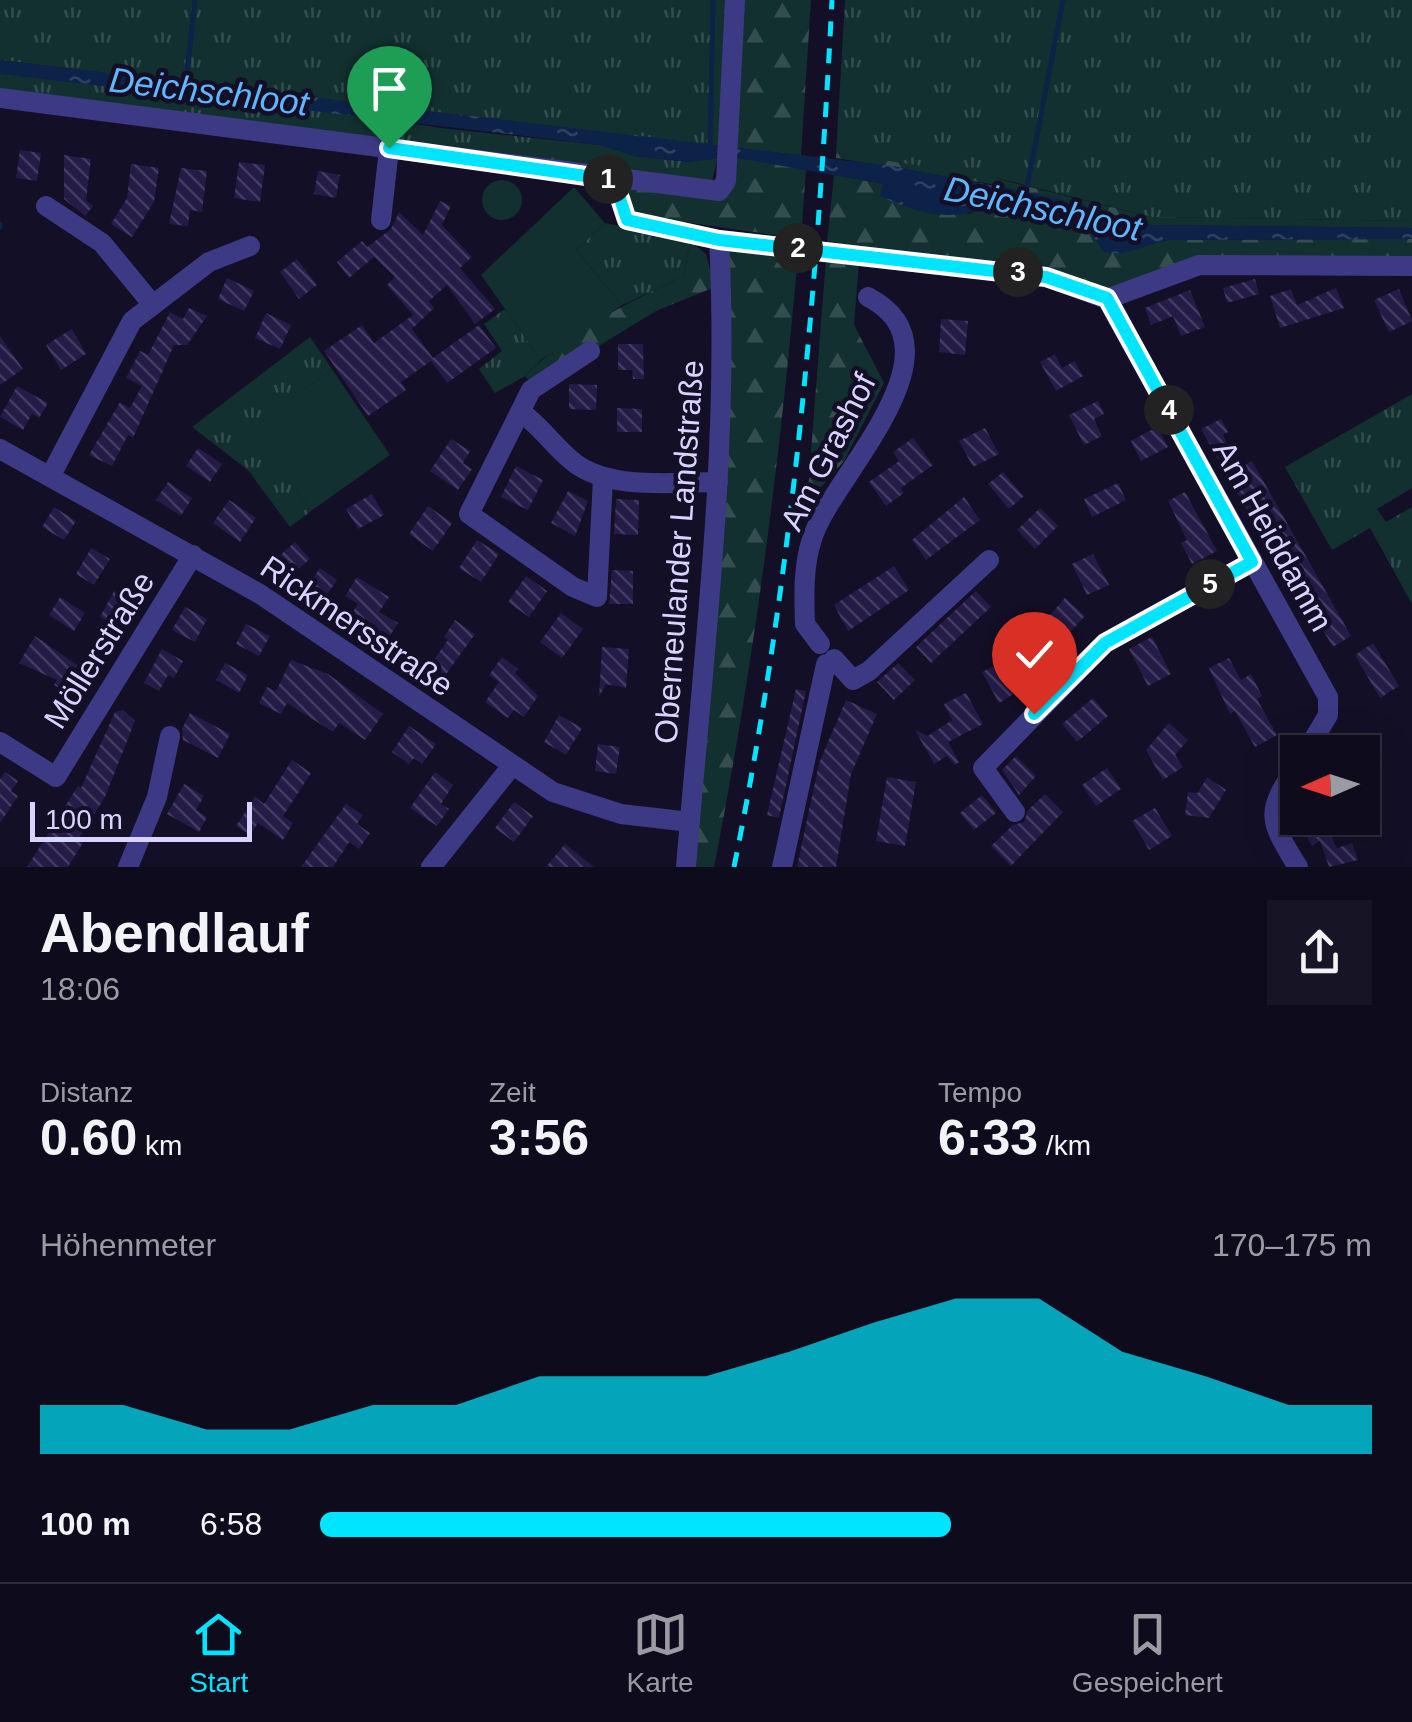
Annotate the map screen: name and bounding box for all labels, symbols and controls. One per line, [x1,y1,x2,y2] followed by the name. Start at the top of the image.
[347,46,432,149] pin
[107,59,312,123] water label: Deichschloot
[362,61,417,116] icon: arrive
[583,154,633,204] pin: 1
[600,163,616,194] text: 1
[941,168,1146,248] water label: Deichschloot
[773,223,823,273] pin: 2
[790,232,806,263] text: 2
[993,247,1043,297] pin: 3
[1010,256,1026,287] text: 3
[648,359,710,745] street label: Oberneulander Landstraße
[773,368,883,536] street label: Am Grashof
[1144,385,1194,435] pin: 4
[1161,394,1177,425] text: 4
[1206,435,1340,637] street label: Am Heiddamm
[254,548,460,704] street label: Rickmersstraße
[1185,559,1235,609] pin: 5
[37,565,161,735] street label: Möllerstraße
[1202,568,1218,599] text: 5
[992,612,1077,715] pin
[1007,627,1062,682] icon: check
[1280,735,1380,835] north arrow
[1280,735,1380,835] map controls
[30,797,252,841] scale bar
[45,804,123,835] text: 100 m
[1267,900,1372,1005] button: share
[40,902,309,964] text: Abendlauf
[40,971,120,1007] text: 18:06
[40,1077,133,1108] text: Distanz
[489,1077,536,1108] text: Zeit
[938,1077,1022,1108] text: Tempo
[40,1110,137,1166] text: 0.60
[489,1110,589,1166] text: 3:56
[938,1110,1038,1166] text: 6:33
[137,1130,182,1161] text: km
[1038,1130,1091,1161] text: /km
[40,1227,216,1263] text: Höhenmeter
[1212,1227,1372,1263] text: 170–175 m
[40,1506,131,1542] text: 100 m
[200,1506,262,1542] text: 6:58
[189,1607,248,1699] tab: Start
[627,1607,694,1699] tab: Karte
[1072,1607,1223,1699] tab: Gespeichert

